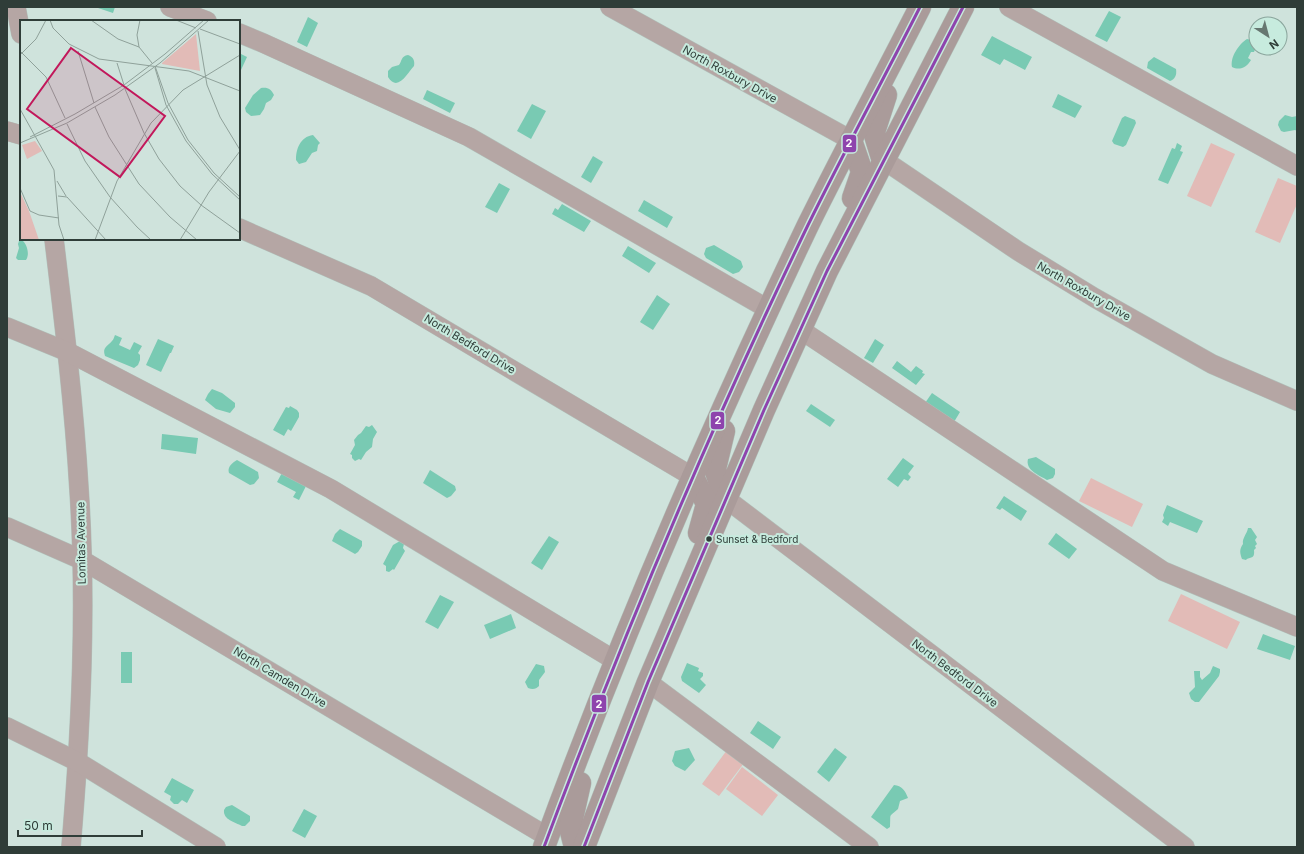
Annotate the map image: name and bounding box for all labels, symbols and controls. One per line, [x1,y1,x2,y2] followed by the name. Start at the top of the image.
[1248,16,1288,56] north arrow
[20,20,240,240] inset map
[1266,36,1281,52] text: N
[680,42,780,106] street label: North Roxbury Drive
[842,134,857,153] line badge: 2
[846,136,853,150] text: 2
[1035,258,1133,324] street label: North Roxbury Drive
[422,311,518,377] street label: North Bedford Drive
[710,411,725,430] line badge: 2
[715,413,722,427] text: 2
[73,502,89,584] street label: Lomitas Avenue
[716,533,798,545] place label: Sunset & Bedford
[704,534,714,544] marker: Sunset & Bedford
[909,636,1001,710] street label: North Bedford Drive
[231,644,329,710] street label: North Camden Drive
[591,694,607,713] line badge: 2
[596,697,603,711] text: 2
[18,812,142,838] scale bar
[24,818,53,833] text: 50 m

